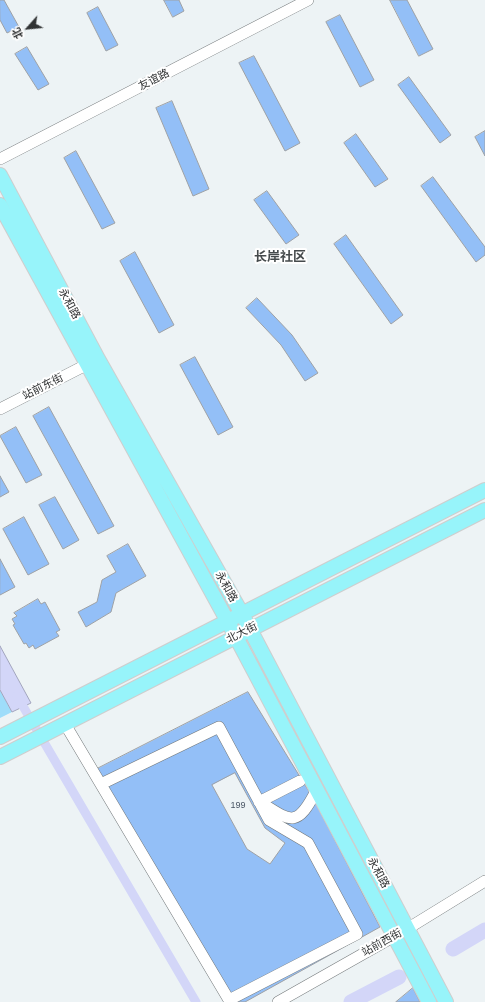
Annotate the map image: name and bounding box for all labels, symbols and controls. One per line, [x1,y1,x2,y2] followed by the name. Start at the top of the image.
[8,8,48,48] north arrow
[9,26,25,41] text: 北
[136,67,172,93] street label: 友谊路
[254,249,306,265] district label: 长岸社区
[55,286,83,322] street label: 永和路
[20,371,66,403] street label: 站前东街
[212,569,240,605] street label: 永和路
[224,620,260,646] street label: 北大街
[230,801,246,811] house number: 199
[364,855,392,891] street label: 永和路
[360,927,404,959] street label: 站前西街

